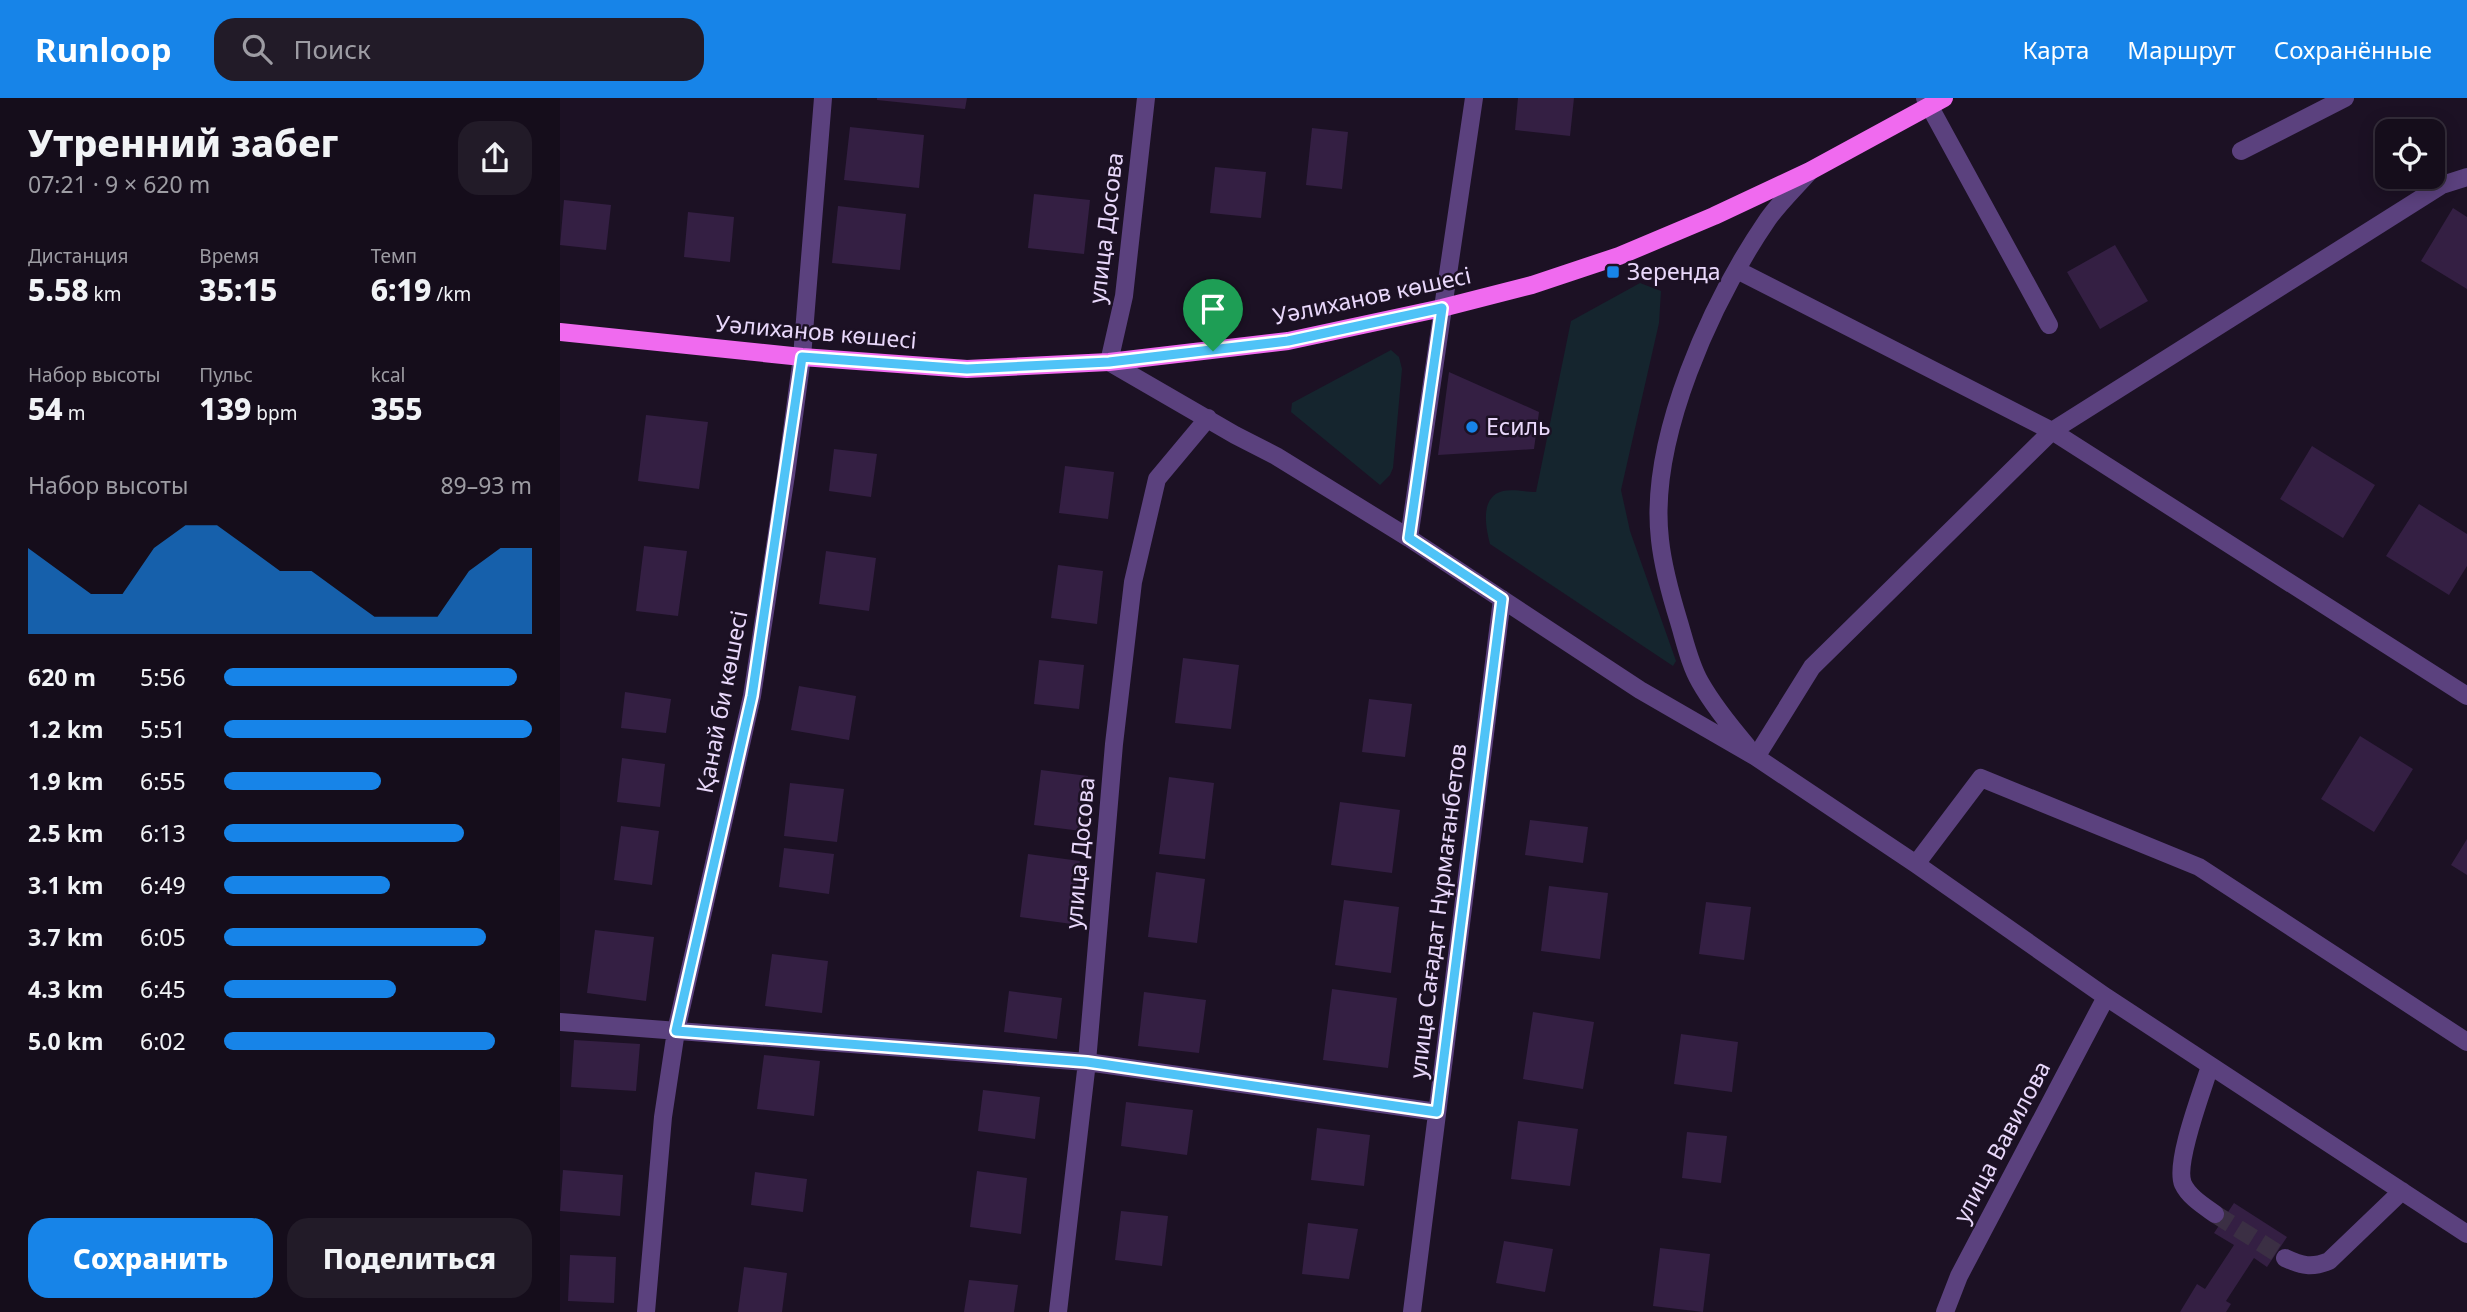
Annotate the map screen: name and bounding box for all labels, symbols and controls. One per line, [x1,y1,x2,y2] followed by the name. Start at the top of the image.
[214,18,704,81] search box
[35,27,172,72] text: Runloop
[238,30,276,68] icon: search
[294,31,371,67] text: Поиск
[2022,33,2089,66] text: Карта
[2127,33,2236,66] text: Маршрут
[2274,33,2432,66] text: Сохранённые
[28,116,338,168] text: Утренний забег
[2375,119,2445,189] map controls
[2375,119,2445,189] button: locate
[458,121,532,195] button: share
[1080,150,1130,305] street label: улица Досова
[28,168,210,200] text: 07:21 · 9 × 620 m
[28,243,128,269] text: Дистанция
[199,243,259,269] text: Время
[371,243,417,269] text: Темп
[1627,255,1720,287] place label: Зеренда
[1270,258,1474,332] street label: Уәлиханов көшесі
[1605,264,1621,280] marker: Зеренда
[28,269,89,310] text: 5.58
[199,269,277,310] text: 35:15
[371,269,431,310] text: 6:19
[1183,279,1243,351] pin
[89,281,121,307] text: km
[431,281,471,307] text: /km
[1194,290,1232,328] icon: arrive
[714,306,918,356] street label: Уәлиханов көшесі
[28,362,160,388] text: Набор высоты
[199,362,253,388] text: Пульс
[371,362,405,388] text: kcal
[28,388,63,429] text: 54
[199,388,251,429] text: 139
[371,388,423,429] text: 355
[63,400,85,426] text: m
[251,400,297,426] text: bpm
[1486,410,1550,442] place label: Есиль
[1464,419,1480,435] marker: Есиль
[28,469,188,501] text: Набор высоты
[440,469,532,501] text: 89–93 m
[688,608,754,796] street label: Қанай би көшесі
[28,661,96,693] text: 620 m
[140,661,186,693] text: 5:56
[28,713,103,745] text: 1.2 km
[140,713,186,745] text: 5:51
[1401,742,1473,1080] street label: улица Сағадат Нұрмағанбетов
[28,765,103,797] text: 1.9 km
[140,765,186,797] text: 6:55
[1056,776,1102,930] street label: улица Досова
[28,817,103,849] text: 2.5 km
[140,817,186,849] text: 6:13
[28,869,103,901] text: 3.1 km
[140,869,186,901] text: 6:49
[28,921,103,953] text: 3.7 km
[140,921,186,953] text: 6:05
[28,973,103,1005] text: 4.3 km
[140,973,186,1005] text: 6:45
[28,1025,103,1057] text: 5.0 km
[140,1025,186,1057] text: 6:02
[1945,1055,2057,1228] street label: улица Вавилова
[28,1218,273,1298] button: Сохранить
[287,1218,532,1298] button: Поделиться

